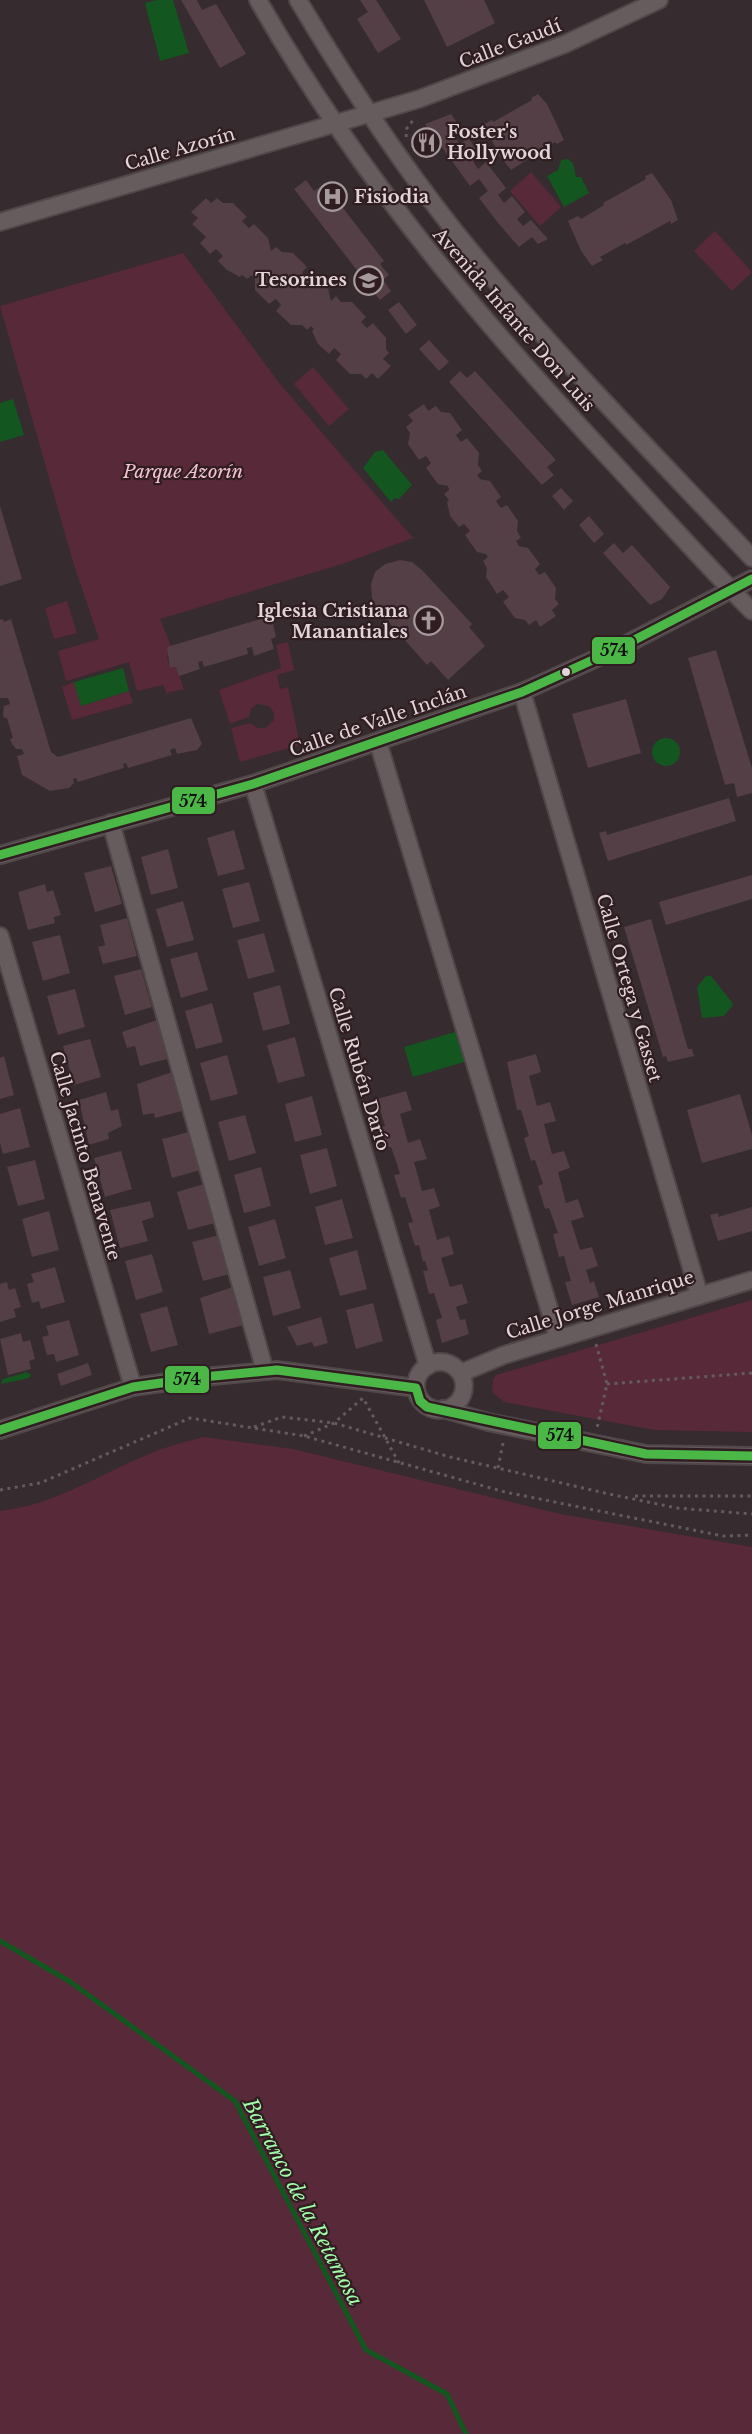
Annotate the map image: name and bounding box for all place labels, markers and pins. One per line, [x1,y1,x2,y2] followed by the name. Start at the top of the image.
[447,121,552,164] place label: Foster's Hollywood
[410,126,442,158] restaurant icon: Foster's Hollywood
[317,181,349,213] hospital icon: Fisiodia
[354,186,430,208] place label: Fisiodia
[352,264,384,296] school or university icon: Tesorines
[255,269,347,291] place label: Tesorines
[257,600,409,643] place label: Iglesia Cristiana Manantiales
[413,605,445,637] church icon: Iglesia Cristiana Manantiales
[560,666,572,678] unlabelled marker

